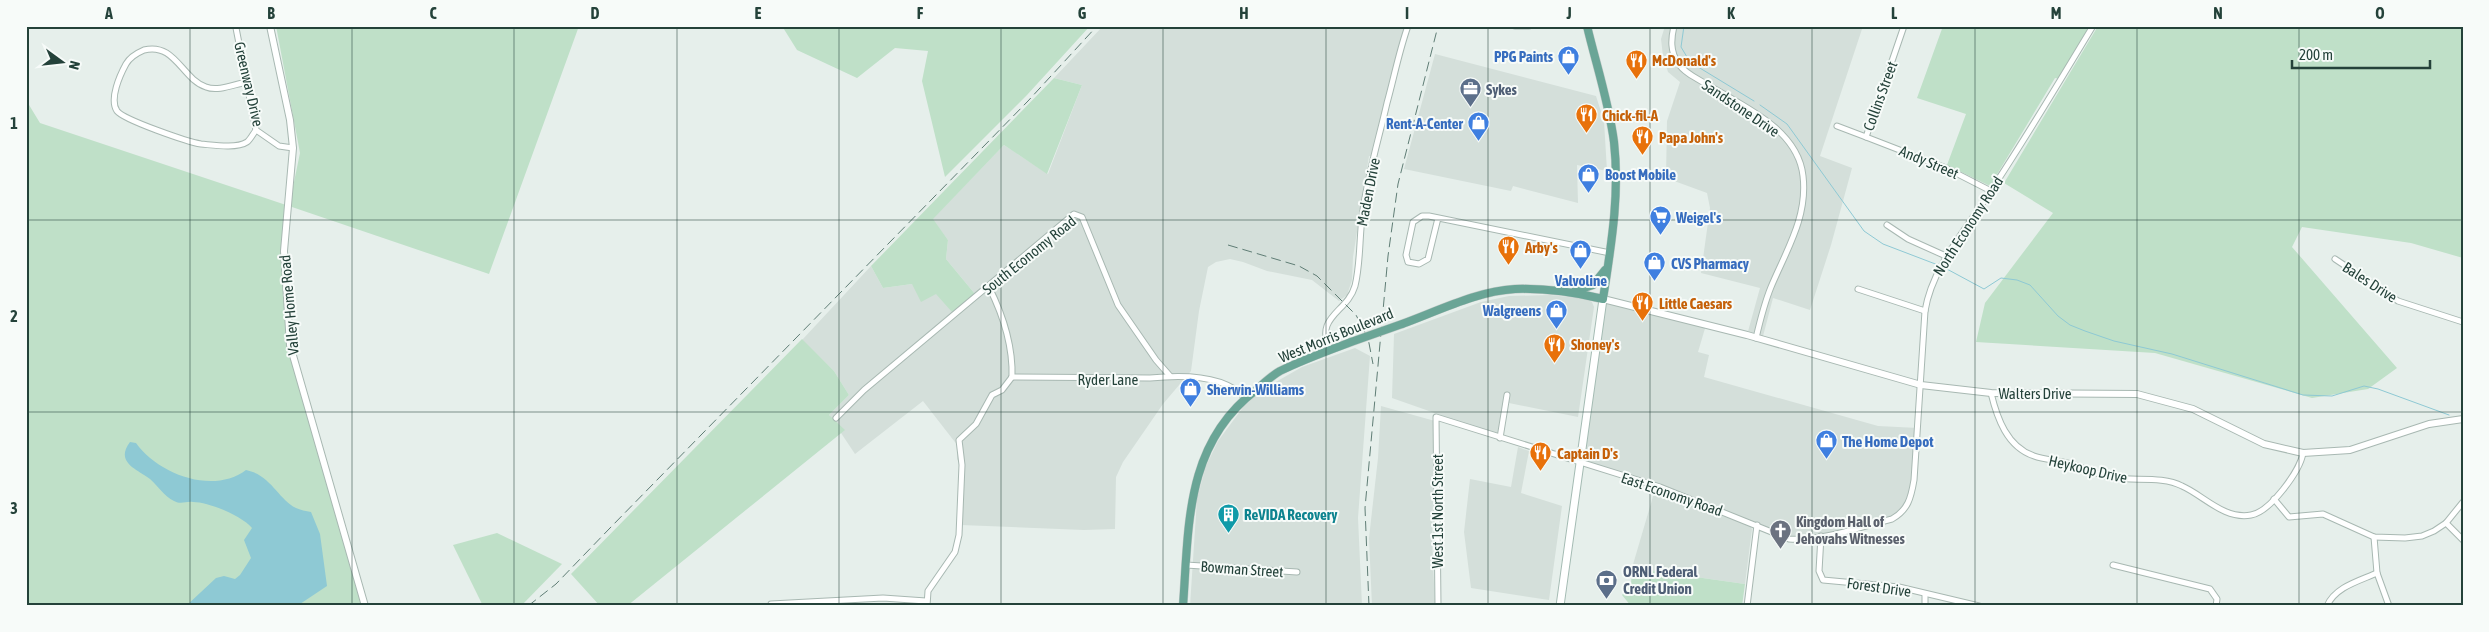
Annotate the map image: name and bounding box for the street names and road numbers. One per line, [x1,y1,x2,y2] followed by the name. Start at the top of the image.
[231,40,267,128] street label: Greenway Drive
[1860,59,1900,133] street label: Collins Street
[1699,76,1783,140] street label: Sandstone Drive
[1897,142,1961,182] street label: Andy Street
[1353,156,1383,228] street label: Maden Drive
[1930,173,2006,279] street label: North Economy Road
[979,212,1079,298] street label: South Economy Road
[276,254,302,356] street label: Valley Home Road
[2340,258,2400,306] street label: Bales Drive
[1276,304,1396,366] street label: West Morris Boulevard
[1078,371,1139,388] street label: Ryder Lane
[1998,385,2072,402] street label: Walters Drive
[2047,452,2129,486] street label: Heykoop Drive
[1429,454,1446,568] street label: West 1st North Street
[1619,469,1725,519] street label: East Economy Road
[1200,558,1284,580] street label: Bowman Street
[1846,574,1912,600] street label: Forest Drive

